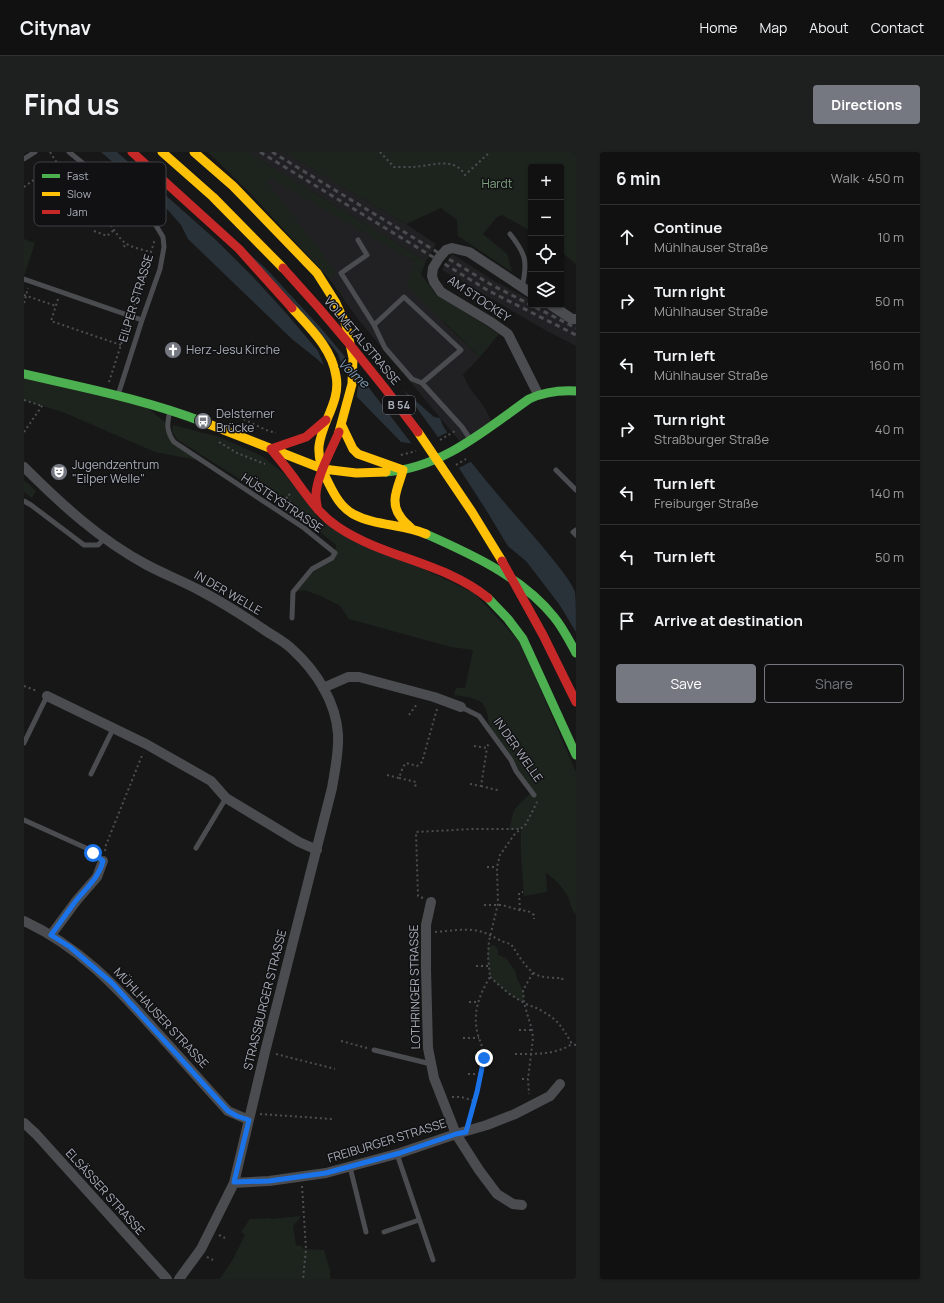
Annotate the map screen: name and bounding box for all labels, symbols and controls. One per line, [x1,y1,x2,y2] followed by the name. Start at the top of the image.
[20,15,91,41] text: Citynav
[700,18,737,37] text: Home
[759,18,787,37] text: Map
[809,18,849,37] text: About
[871,18,924,37] text: Contact
[24,85,119,123] text: Find us
[813,85,920,124] button: Directions
[34,162,166,226] legend
[528,164,564,308] map controls
[528,164,564,200] button: +
[616,167,661,190] text: 6 min
[67,168,89,183] text: Fast
[831,169,904,187] text: Walk · 450 m
[481,175,513,192] park label: Hardt
[67,186,92,201] text: Slow
[528,200,564,236] button: −
[67,204,88,219] text: Jam
[654,217,722,238] text: Continue
[616,226,638,248] icon: ahead
[877,228,904,246] text: 10 m
[528,236,564,272] button: locate
[654,238,768,256] text: Mühlhauser Straße
[114,252,157,344] street label: EILPER STRASSE
[444,271,514,326] street label: AM STOCKEY
[528,272,564,308] button: layers
[654,281,725,302] text: Turn right
[616,290,638,312] icon: right
[875,292,904,310] text: 50 m
[320,293,405,389] street label: VOLMETALSTRASSE
[654,302,768,320] text: Mühlhauser Straße
[163,340,183,360] church icon: Herz-Jesu Kirche
[186,341,280,358] place label: Herz-Jesu Kirche
[654,345,716,366] text: Turn left
[334,354,375,393] water label: Volme
[616,354,638,376] icon: left
[869,356,904,374] text: 160 m
[654,366,768,384] text: Mühlhauser Straße
[383,396,415,414] road number: B 54
[216,405,275,436] place label: Delsterner Brücke
[654,409,725,430] text: Turn right
[193,411,213,431] bus stop icon: Delsterner Brücke
[616,418,638,440] icon: right
[875,420,904,438] text: 40 m
[654,430,769,448] text: Straßburger Straße
[72,456,159,487] place label: Jugendzentrum "Eilper Welle"
[49,462,69,482] theatre icon: Jugendzentrum "Eilper Welle"
[238,469,327,536] street label: HÜSTEYSTRASSE
[654,473,716,494] text: Turn left
[616,482,638,504] icon: left
[870,484,904,502] text: 140 m
[654,494,758,512] text: Freiburger Straße
[616,546,638,568] icon: left
[654,546,716,567] text: Turn left
[875,548,904,566] text: 50 m
[191,566,265,619] street label: IN DER WELLE
[616,610,638,632] icon: arrive
[654,610,803,631] text: Arrive at destination
[616,664,756,703] button: Save
[764,664,904,703] button: Share
[490,714,547,786] street label: IN DER WELLE
[84,844,102,862] route start
[405,924,424,1050] street label: LOTHRINGER STRASSE
[239,928,290,1072] street label: STRASSBURGER STRASSE
[110,964,213,1072] street label: MÜHLHAUSER STRASSE
[475,1049,493,1067] route end
[325,1114,448,1167] street label: FREIBURGER STRASSE
[62,1145,149,1239] street label: ELSÄSSER STRASSE

